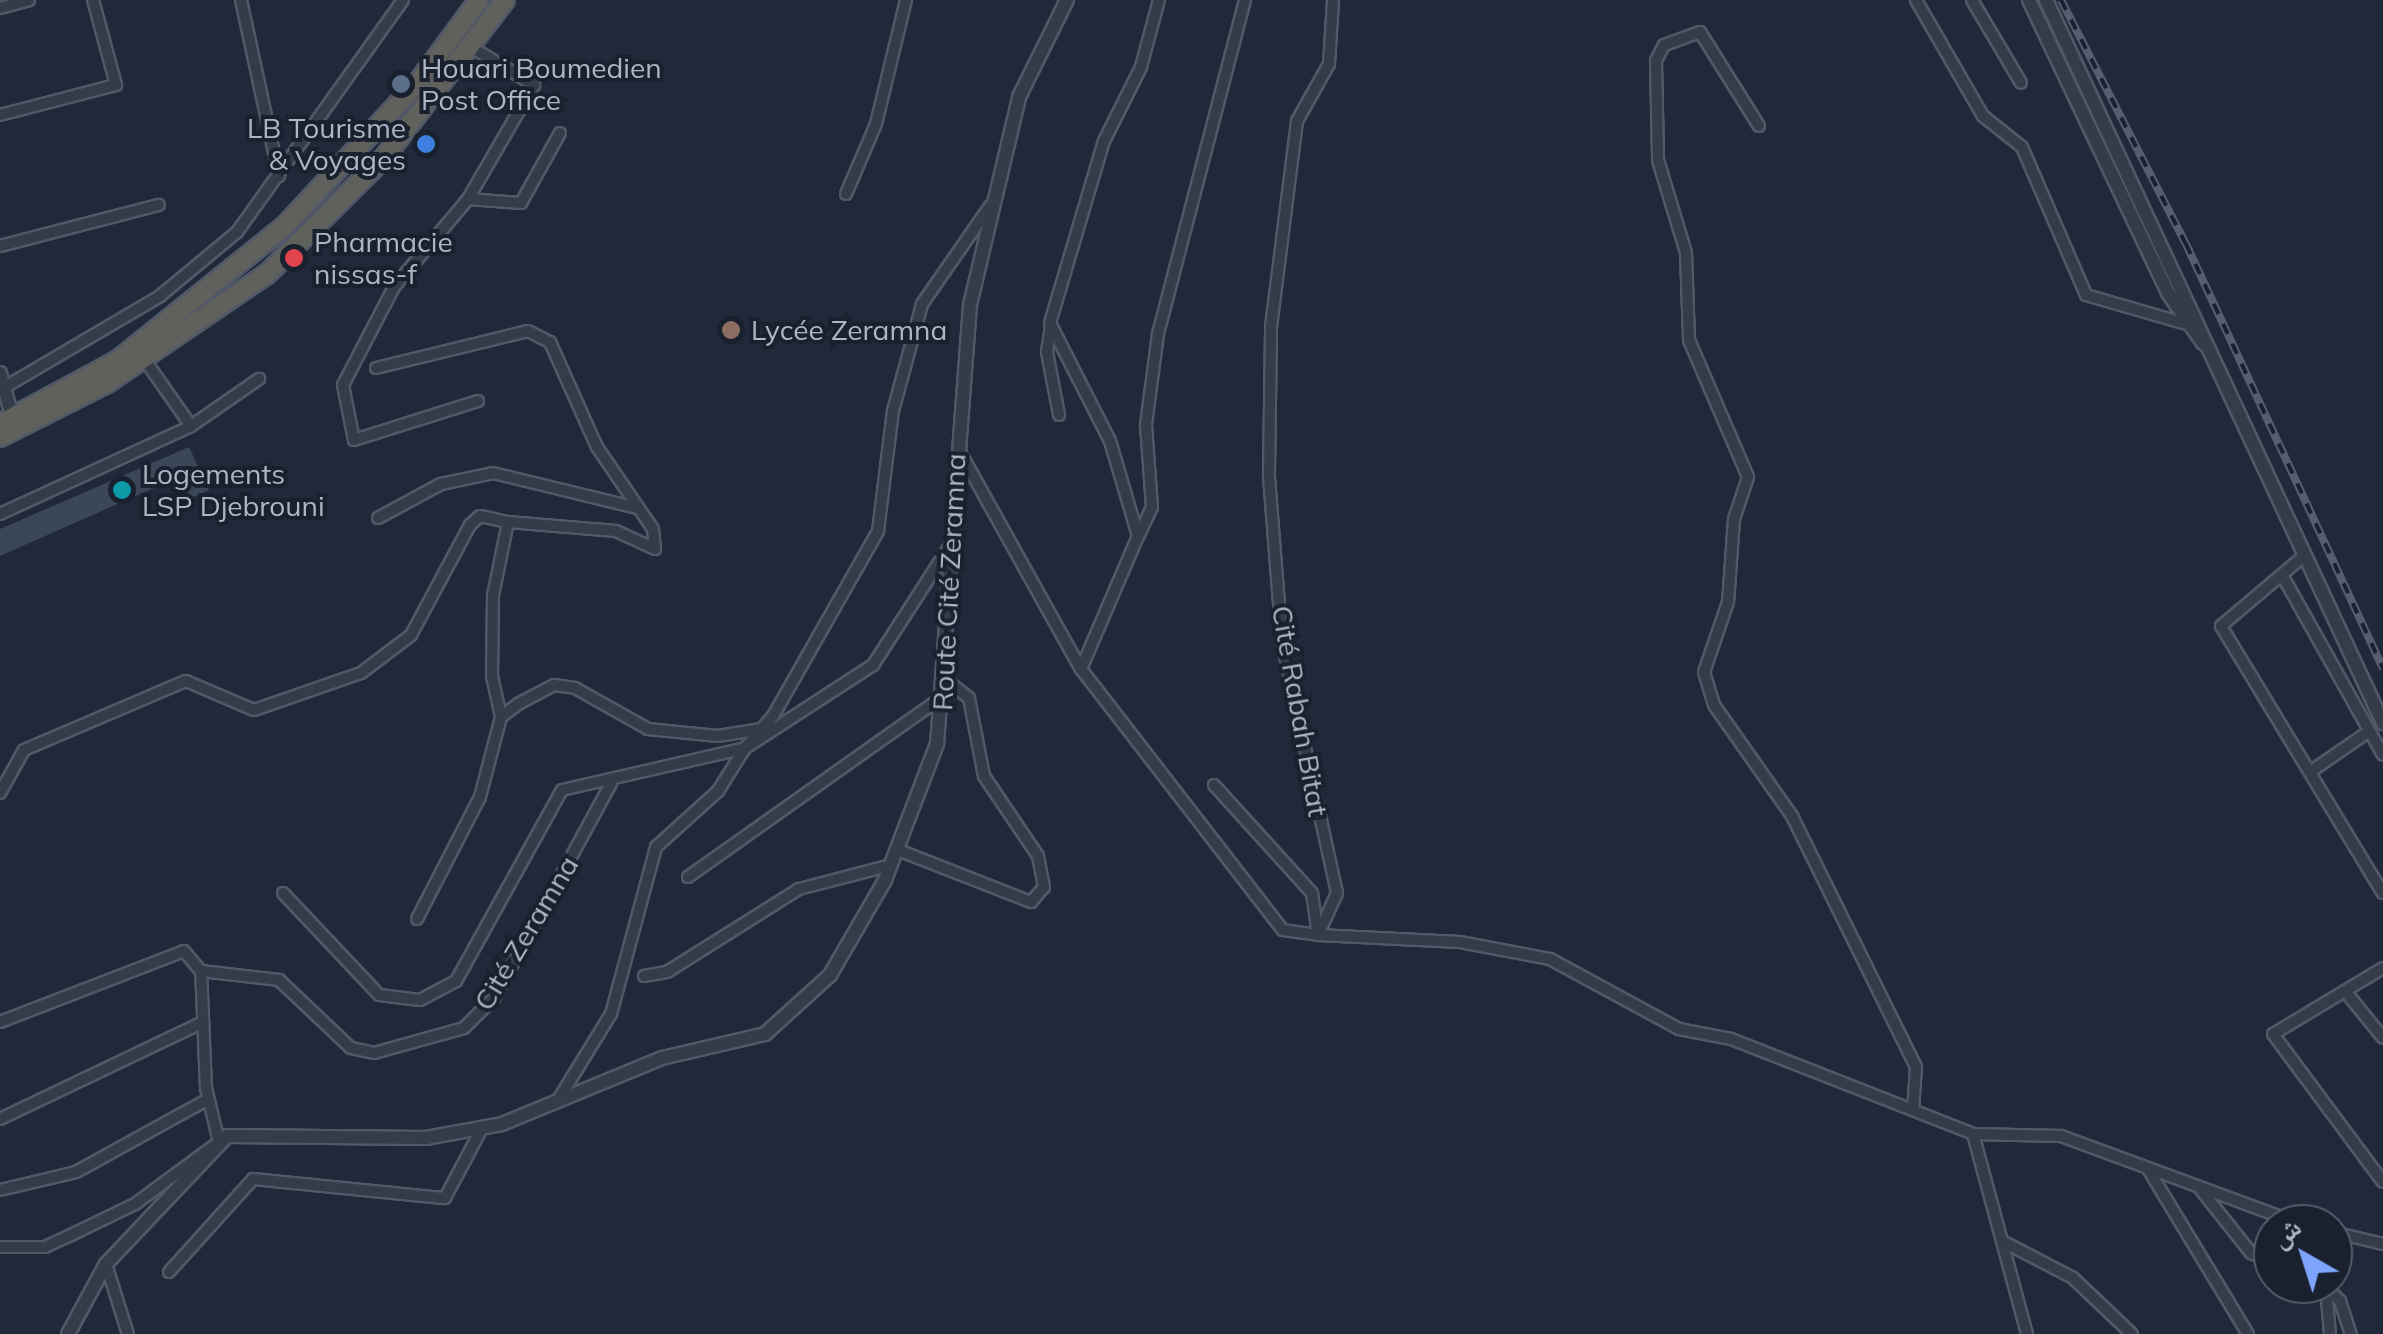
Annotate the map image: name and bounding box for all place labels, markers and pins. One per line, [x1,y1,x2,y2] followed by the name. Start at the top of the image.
[421,51,662,117] place label: Houari Boumedien Post Office
[390,73,412,95] marker: Houari Boumedien Post Office
[247,111,406,177] place label: LB Tourisme & Voyages
[415,133,437,155] marker: LB Tourisme & Voyages
[314,225,453,291] place label: Pharmacie nissas-f
[283,247,305,269] marker: Pharmacie nissas-f
[751,313,947,347] place label: Lycée Zeramna
[720,319,742,341] marker: Lycée Zeramna
[142,457,325,523] place label: Logements LSP Djebrouni
[111,479,133,501] marker: Logements LSP Djebrouni

